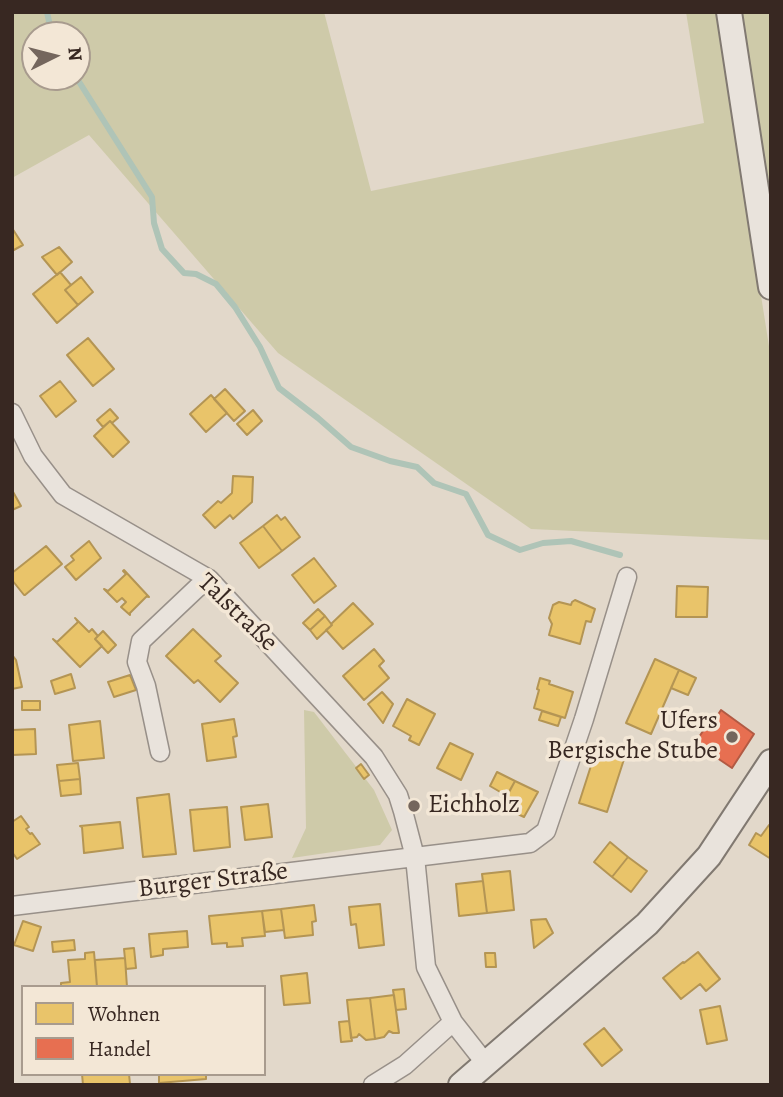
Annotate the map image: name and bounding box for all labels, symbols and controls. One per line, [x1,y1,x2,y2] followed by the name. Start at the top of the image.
[21,21,91,91] north arrow
[61,46,89,62] text: N
[190,567,284,659] street label: Talstraße
[547,706,718,768] place label: Ufers Bergische Stube
[724,729,740,745] marker: Ufers Bergische Stube
[428,790,520,822] place label: Eichholz
[406,798,422,814] marker: Eichholz
[136,856,290,906] street label: Burger Straße
[21,985,266,1076] legend
[88,1000,160,1028] text: Wohnen
[88,1035,151,1063] text: Handel

